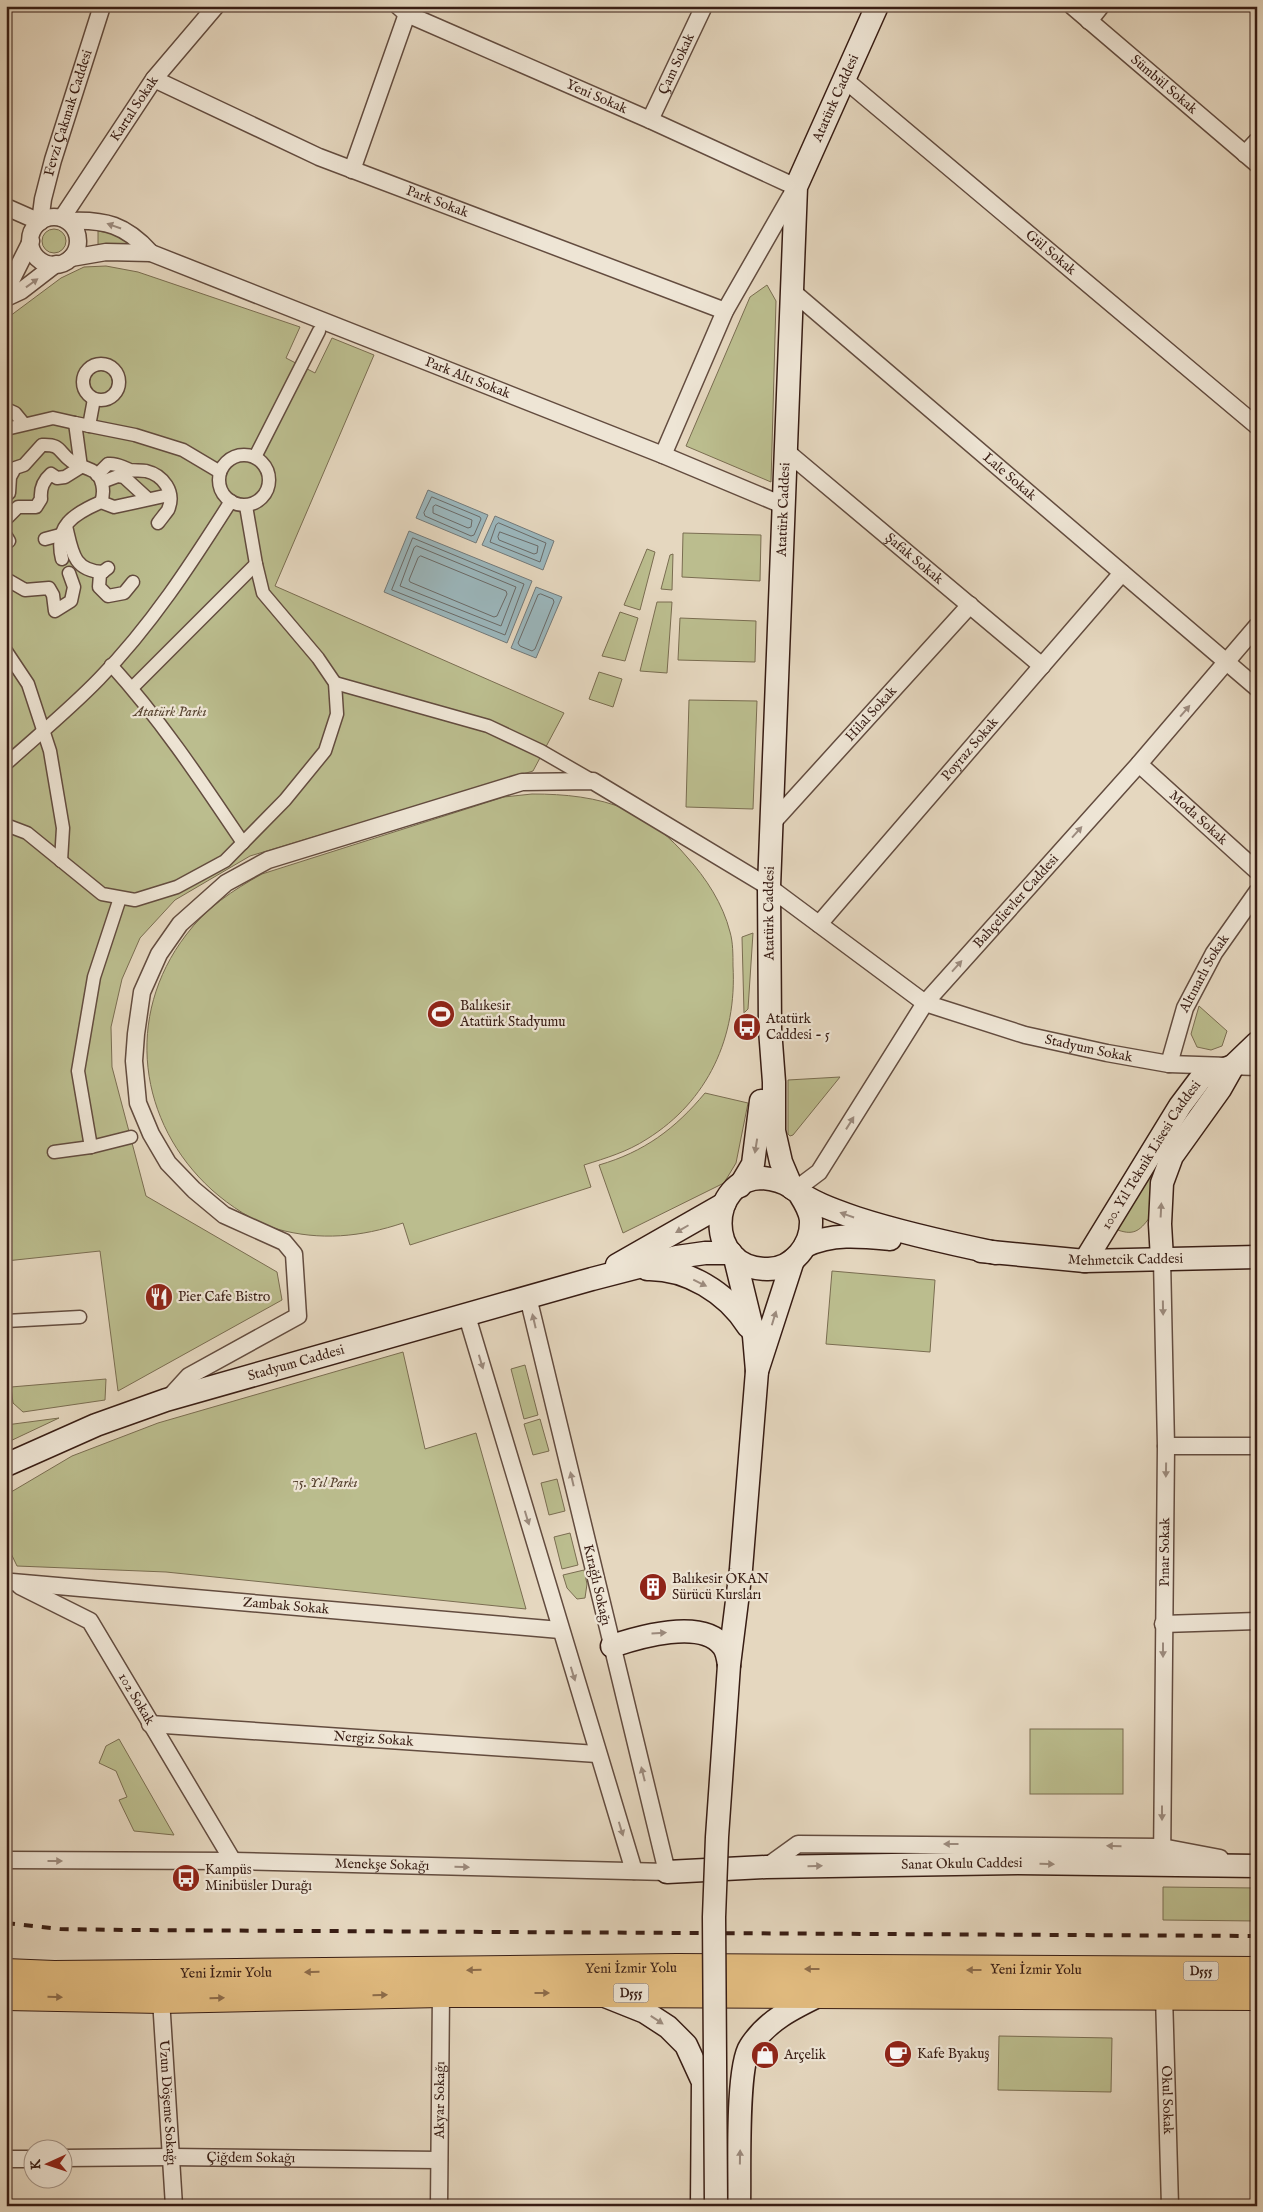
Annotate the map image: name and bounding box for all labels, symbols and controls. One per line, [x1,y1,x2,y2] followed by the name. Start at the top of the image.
[654,30,699,98] street label: Çam Sokak
[40,47,97,178] street label: Fevzi Çakmak Caddesi
[808,51,863,146] street label: Atatürk Caddesi
[1127,51,1202,119] street label: Sümbül Sokak
[106,72,163,145] street label: Kartal Sokak
[563,75,631,118] street label: Yeni Sokak
[403,182,472,222] street label: Park Sokak
[106,221,121,229] one-way arrow
[1022,226,1080,280] street label: Gül Sokak
[26,278,39,288] one-way arrow
[422,353,514,403] street label: Park Altı Sokak
[979,449,1040,505] street label: Lale Sokak
[773,462,794,558] street label: Atatürk Caddesi
[881,529,947,589] street label: Şafak Sokak
[842,682,901,745] street label: Hilal Sokak
[132,703,206,721] park label: Atatürk Parkı
[1179,705,1191,717] one-way arrow
[937,713,1003,785] street label: Poyraz Sokak
[1165,787,1232,849] street label: Moda Sokak
[1072,826,1083,839] one-way arrow
[969,850,1063,952] street label: Bahçelievler Caddesi
[760,865,779,961] street label: Atatürk Caddesi
[1175,930,1234,1016] street label: Altınarlı Sokak
[951,961,963,973] one-way arrow
[459,997,566,1031] place label: Balıkesir Atatürk Stadyumu
[426,999,456,1029] sports icon: Balıkesir Atatürk Stadyumu
[765,1010,830,1044] place label: Atatürk Caddesi - 5
[732,1012,762,1042] bus stop icon: Atatürk Caddesi - 5
[1043,1031,1134,1066] street label: Stadyum Sokak
[1097,1077,1205,1233] street label: 100. Yıl Teknik Lisesi Caddesi
[845,1116,854,1129] one-way arrow
[751,1139,759,1155] one-way arrow
[1157,1202,1165,1218] one-way arrow
[839,1210,854,1218] one-way arrow
[675,1225,688,1234] one-way arrow
[1067,1250,1184,1270] street label: Mehmetcik Caddesi
[693,1279,707,1287] one-way arrow
[144,1282,174,1312] restaurant icon: Pier Cafe Bistro
[178,1288,271,1306] place label: Pier Cafe Bistro
[1159,1300,1167,1316] one-way arrow
[771,1310,779,1325] one-way arrow
[530,1314,538,1329] one-way arrow
[246,1341,347,1385] street label: Stadyum Caddesi
[477,1355,485,1370] one-way arrow
[1161,1462,1169,1478] one-way arrow
[568,1472,576,1487] one-way arrow
[292,1474,358,1492] park label: 75. Yıl Parkı
[524,1511,532,1526] one-way arrow
[1156,1517,1174,1587] street label: Pınar Sokak
[579,1543,615,1628] street label: Kırağlı Sokağı
[672,1570,769,1604] place label: Balıkesir OKAN Sürücü Kursları
[638,1572,668,1602] building icon: Balıkesir OKAN Sürücü Kursları
[242,1593,330,1619] street label: Zambak Sokak
[651,1629,667,1637] one-way arrow
[1159,1642,1167,1658] one-way arrow
[570,1666,578,1681] one-way arrow
[114,1670,159,1729] street label: 102 Sokak
[333,1727,415,1751] street label: Nergiz Sokak
[639,1766,647,1781] one-way arrow
[1158,1805,1166,1821] one-way arrow
[618,1822,625,1837] one-way arrow
[943,1840,959,1848] one-way arrow
[1105,1842,1121,1850] one-way arrow
[901,1854,1023,1874] street label: Sanat Okulu Caddesi
[334,1855,430,1875] street label: Menekşe Sokağı
[47,1857,63,1865] one-way arrow
[1039,1860,1055,1868] one-way arrow
[205,1861,312,1895] place label: Kampüs Minibüsler Durağı
[807,1862,823,1870] one-way arrow
[171,1863,201,1893] bus stop icon: Kampüs Minibüsler Durağı
[455,1863,471,1871] one-way arrow
[585,1959,677,1978] street label: Yeni İzmir Yolu
[990,1961,1082,1979] street label: Yeni İzmir Yolu
[1184,1962,1218,1980] road number: D555
[180,1964,272,1983] street label: Yeni İzmir Yolu
[803,1965,819,1973] one-way arrow
[466,1966,482,1974] one-way arrow
[966,1966,982,1974] one-way arrow
[304,1969,320,1977] one-way arrow
[614,1984,648,2002] road number: D555
[535,1989,551,1997] one-way arrow
[372,1991,388,1999] one-way arrow
[47,1993,63,2001] one-way arrow
[210,1994,226,2002] one-way arrow
[651,2015,664,2025] one-way arrow
[155,2039,180,2166] street label: Uzun Döşeme Sokağı
[883,2039,913,2069] cafe icon: Kafe Byakuş
[750,2040,780,2070] shop icon: Arçelik
[917,2045,990,2063] place label: Kafe Byakuş
[783,2046,827,2064] place label: Arçelik
[431,2061,449,2140] street label: Akyar Sokağı
[1157,2065,1177,2135] street label: Okul Sokak
[22,2140,72,2190] north arrow
[207,2148,296,2167] street label: Çiğdem Sokağı
[736,2149,744,2165] one-way arrow
[27,2158,45,2170] text: K

